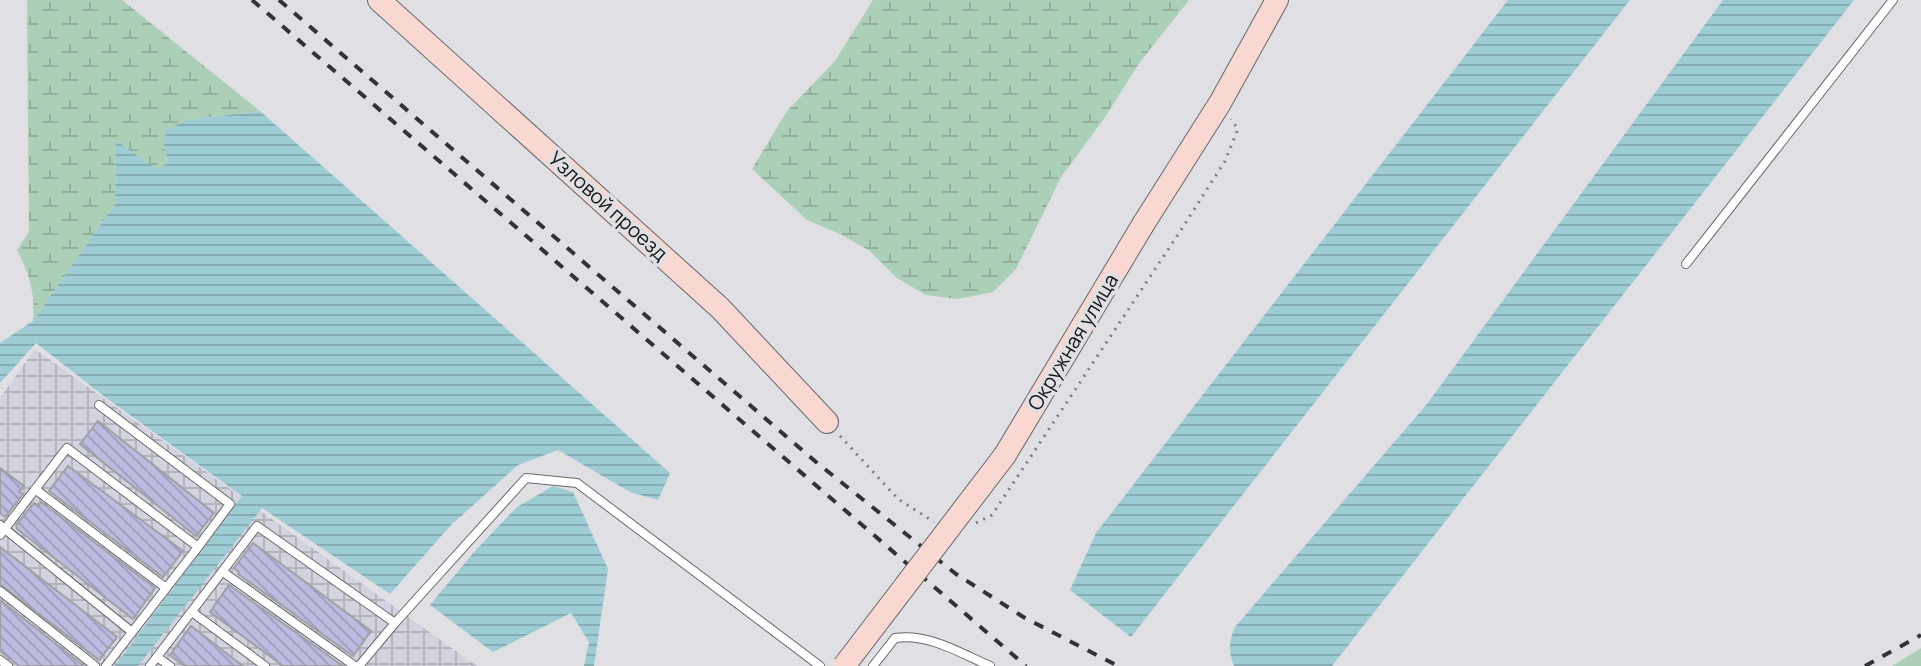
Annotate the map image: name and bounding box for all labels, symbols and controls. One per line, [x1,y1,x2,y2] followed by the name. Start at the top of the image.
[543,145,674,266] street label: Узловой проезд
[1021,268,1124,415] street label: Окружная улица

